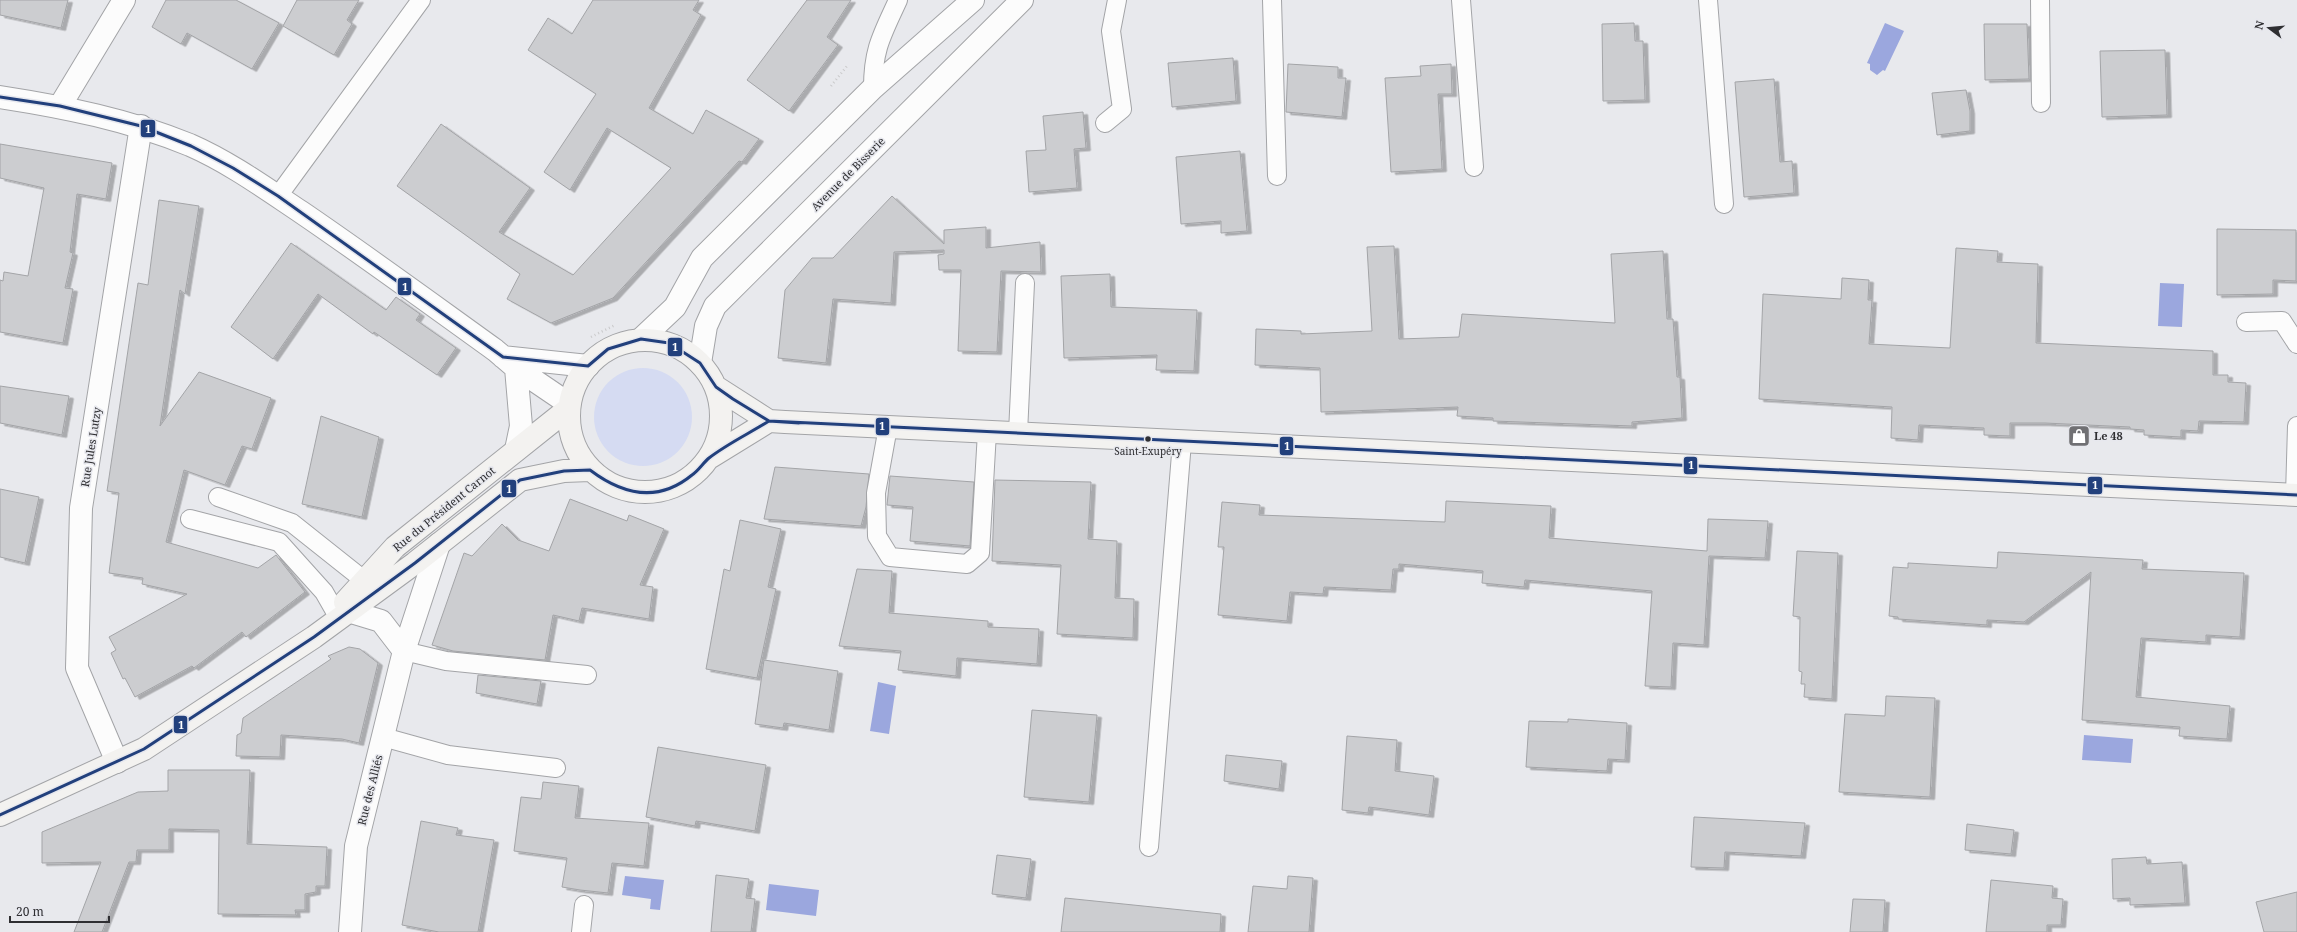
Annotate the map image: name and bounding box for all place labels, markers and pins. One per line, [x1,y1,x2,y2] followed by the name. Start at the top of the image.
[2066,423,2092,449] shop icon: Le 48
[2094,428,2123,443] place label: Le 48
[1143,434,1153,444] marker: Saint-Exupéry
[1114,444,1182,458] place label: Saint-Exupéry

